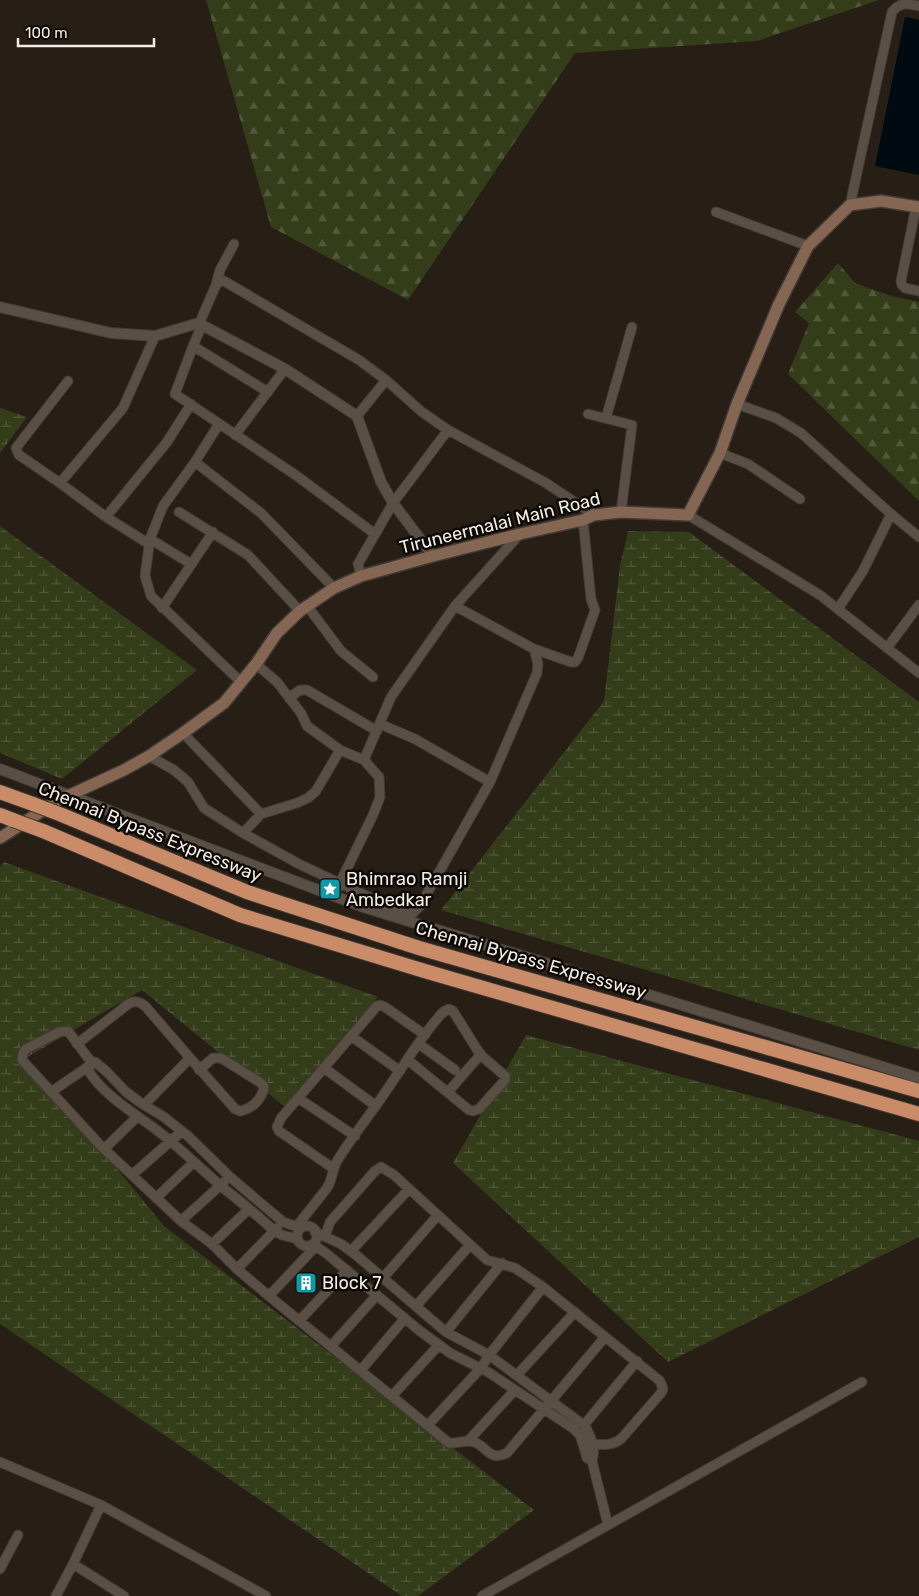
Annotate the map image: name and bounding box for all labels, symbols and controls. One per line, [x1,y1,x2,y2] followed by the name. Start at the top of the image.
[18,15,154,47] scale bar
[25,24,67,42] text: 100 m
[397,487,603,559] street label: Tiruneermalai Main Road
[35,777,265,887] street label: Chennai Bypass Expressway
[346,868,467,911] place label: Bhimrao Ramji Ambedkar
[318,877,342,901] place icon: Bhimrao Ramji Ambedkar
[413,916,649,1004] street label: Chennai Bypass Expressway
[294,1271,318,1295] building icon: Block 7
[322,1272,381,1294] place label: Block 7

